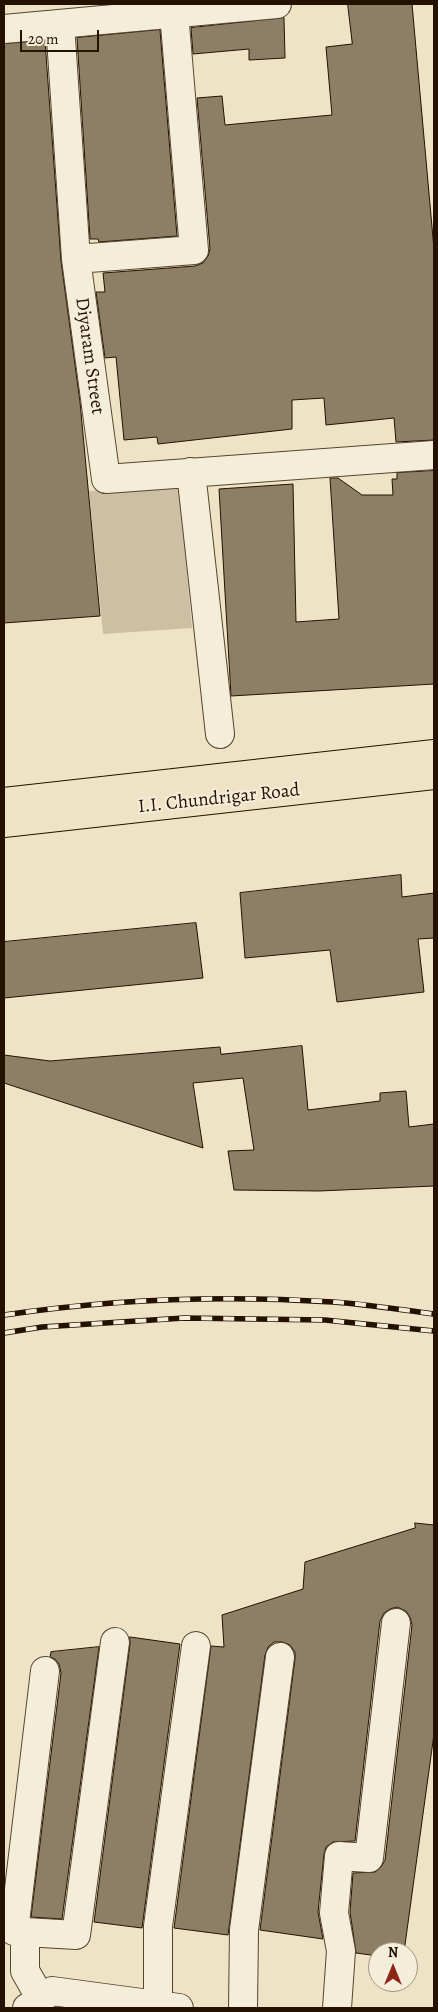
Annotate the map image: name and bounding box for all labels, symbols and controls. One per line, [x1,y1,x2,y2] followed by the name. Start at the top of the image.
[22,20,101,52] scale bar
[28,29,59,49] text: 20 m
[70,296,108,416] street label: Diyaram Street
[137,779,301,819] street label: I.I. Chundrigar Road
[368,1942,418,1992] north arrow
[388,1943,398,1962] text: N

